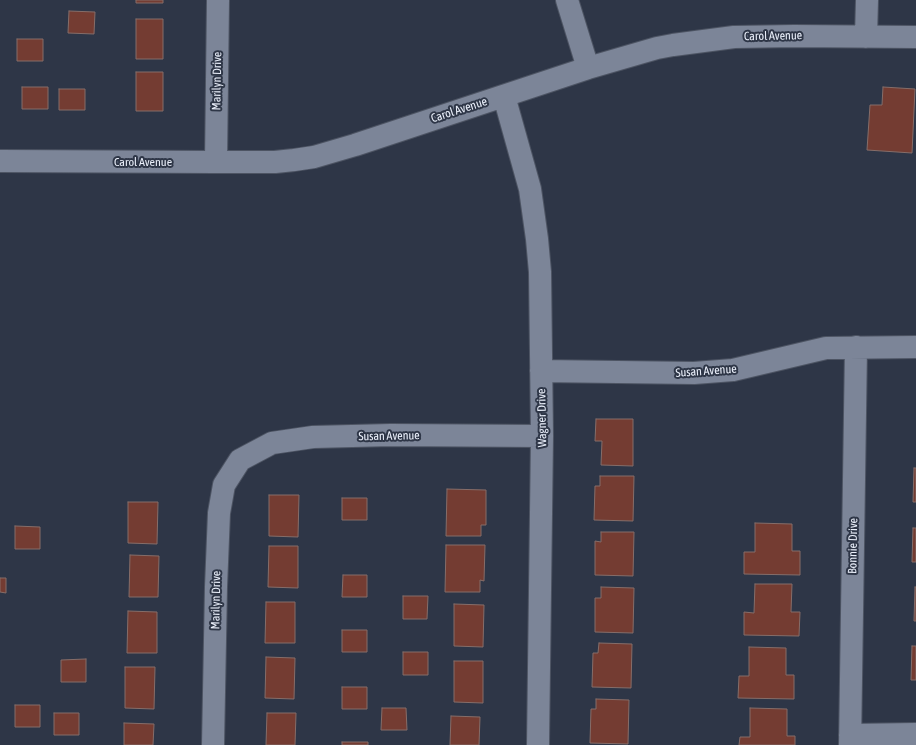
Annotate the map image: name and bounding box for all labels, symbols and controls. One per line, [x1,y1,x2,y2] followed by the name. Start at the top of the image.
[744,28,802,44] street label: Carol Avenue
[209,52,225,110] street label: Marilyn Drive
[429,94,489,126] street label: Carol Avenue
[114,155,172,169] street label: Carol Avenue
[675,362,737,380] street label: Susan Avenue
[534,388,550,448] street label: Wagner Drive
[358,428,420,444] street label: Susan Avenue
[845,518,861,574] street label: Bonnie Drive
[208,571,224,629] street label: Marilyn Drive

